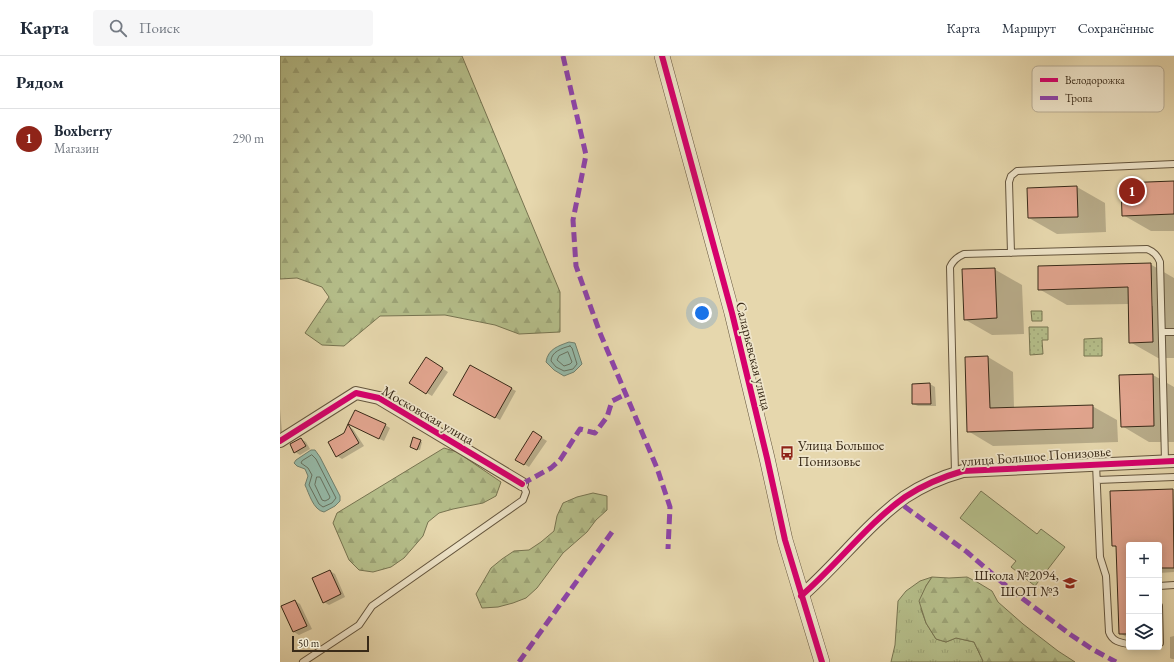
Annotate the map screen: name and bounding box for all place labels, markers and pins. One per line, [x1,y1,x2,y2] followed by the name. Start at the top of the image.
[1119,176,1145,206] pin: 1
[797,436,885,470] place label: Улица Большое Понизовье
[779,445,795,461] bus stop icon: Улица Большое Понизовье
[974,566,1059,600] place label: Школа №2094, ШОП №3
[1062,575,1078,591] school or university icon: Школа №2094, ШОП №3

